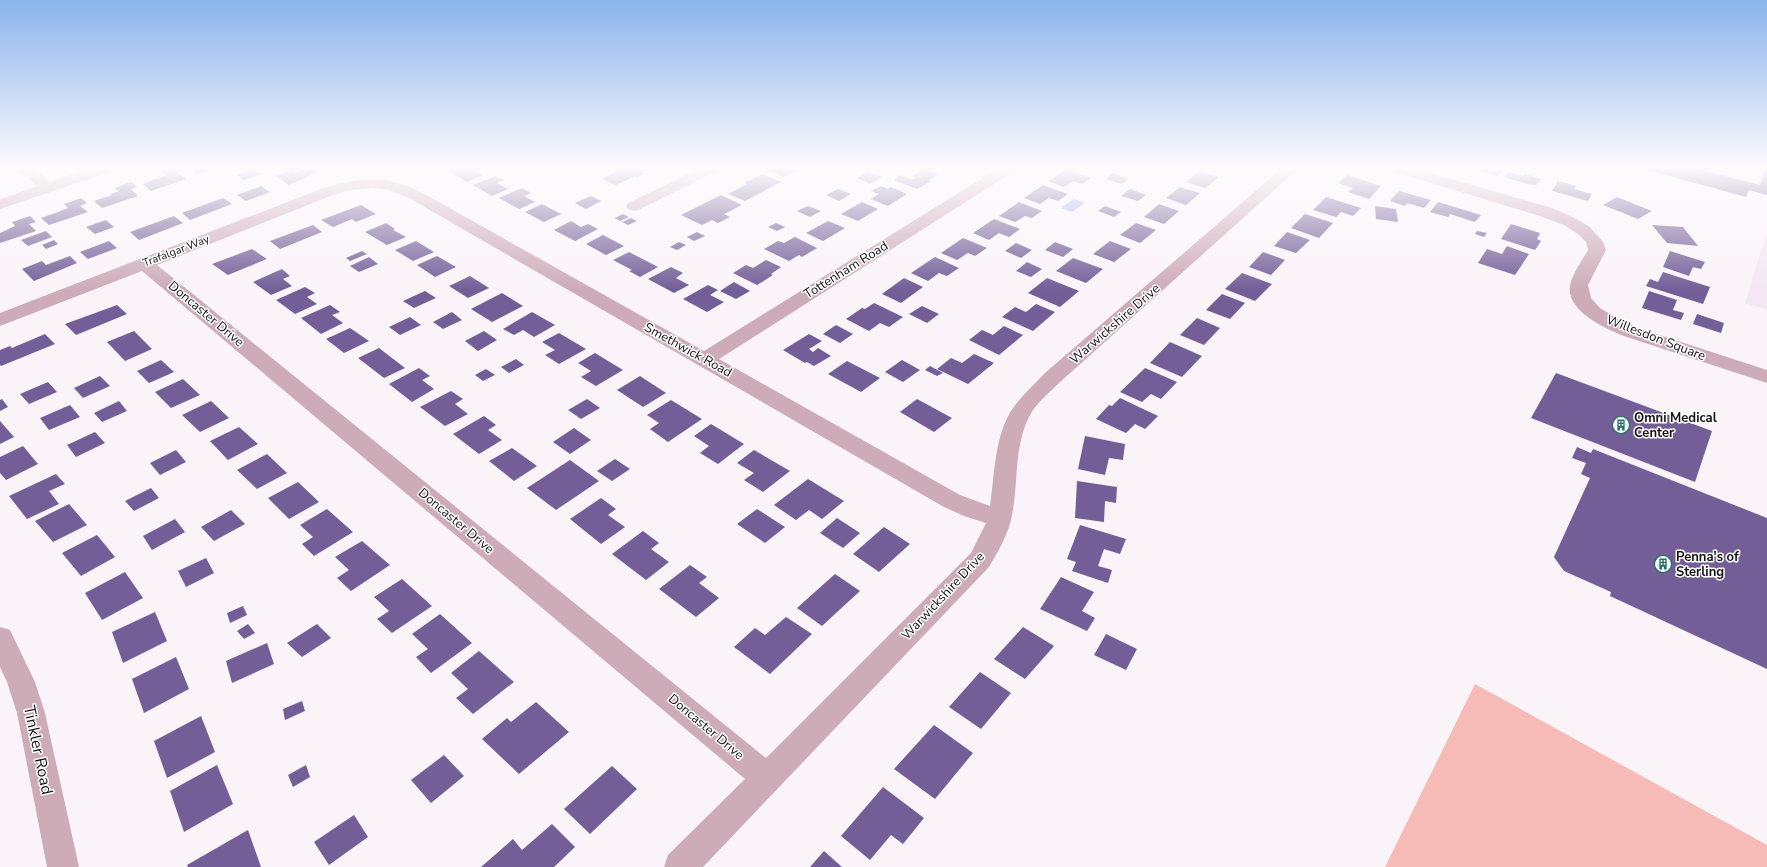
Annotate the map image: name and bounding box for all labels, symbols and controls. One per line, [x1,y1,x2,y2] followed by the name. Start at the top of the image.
[141,231,212,271] street label: Trafalgar Way
[800,237,892,303] street label: Tottenham Road
[164,277,248,351] street label: Doncaster Drive
[1066,280,1164,368] street label: Warwickshire Drive
[1604,311,1708,365] street label: Willesdon Square
[641,318,735,382] street label: Smethwick Road
[1634,409,1718,442] place label: Omni Medical Center
[1611,415,1631,435] building icon: Omni Medical Center
[414,484,498,558] street label: Doncaster Drive
[897,548,989,644] street label: Warwickshire Drive
[1676,548,1739,581] place label: Penna's of Sterling
[1653,554,1673,574] building icon: Penna's of Sterling
[664,690,748,764] street label: Doncaster Drive
[18,703,58,797] street label: Tinkler Road

